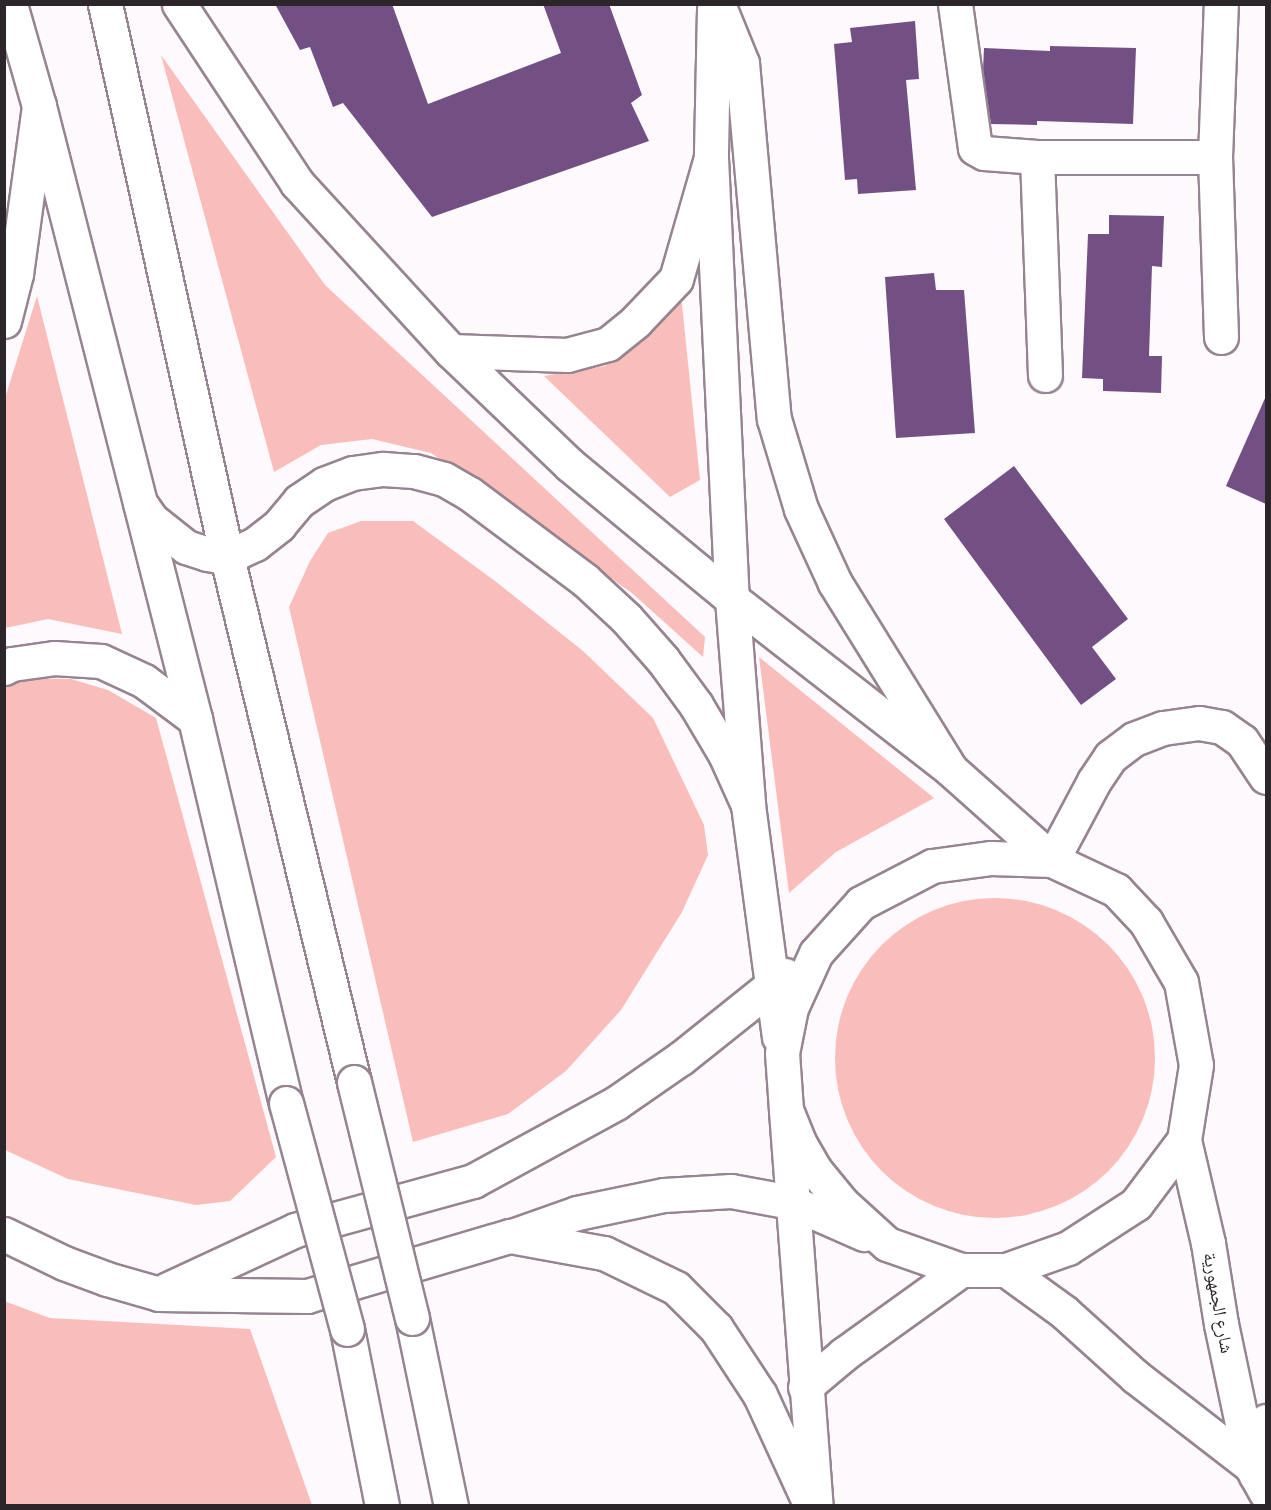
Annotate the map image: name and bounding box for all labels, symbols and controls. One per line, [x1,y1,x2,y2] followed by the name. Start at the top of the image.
[1198,1251,1238,1355] street label: شارع الجمهورية

